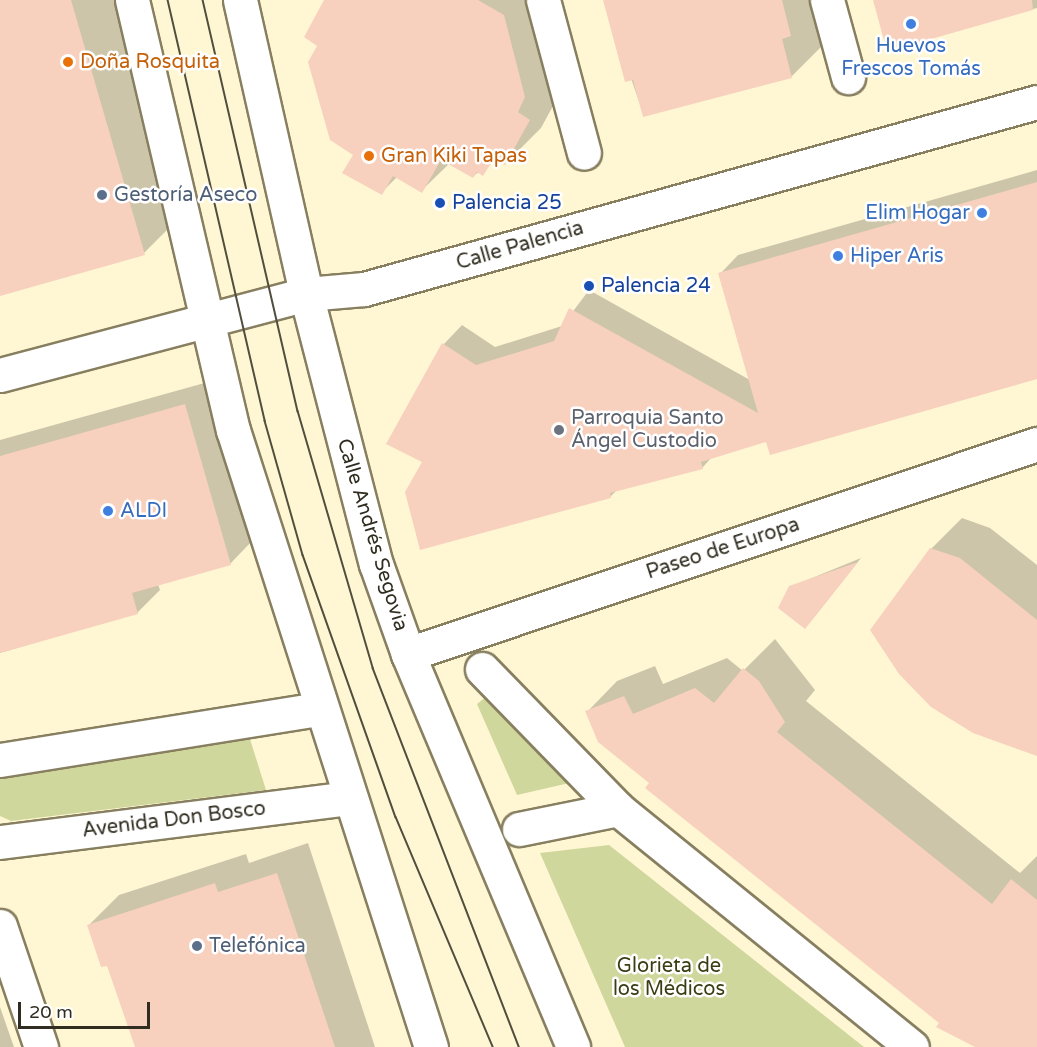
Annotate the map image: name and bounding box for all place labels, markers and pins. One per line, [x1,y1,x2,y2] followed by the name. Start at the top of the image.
[904,17,918,31] marker: Huevos Frescos Tomás
[841,34,981,81] place label: Huevos Frescos Tomás
[80,50,220,74] place label: Doña Rosquita
[61,55,75,69] marker: Doña Rosquita
[381,144,527,168] place label: Gran Kiki Tapas
[362,149,376,163] marker: Gran Kiki Tapas
[114,183,257,207] place label: Gestoría Aseco
[95,188,109,202] marker: Gestoría Aseco
[452,191,562,215] place label: Palencia 25
[433,196,447,210] marker: Palencia 25
[865,201,970,225] place label: Elim Hogar
[975,206,989,220] marker: Elim Hogar
[850,244,944,268] place label: Hiper Aris
[831,249,845,263] marker: Hiper Aris
[601,274,711,298] place label: Palencia 24
[582,279,596,293] marker: Palencia 24
[571,406,724,453] place label: Parroquia Santo Ángel Custodio
[552,423,566,437] marker: Parroquia Santo Ángel Custodio
[120,499,167,523] place label: ALDI
[101,504,115,518] marker: ALDI
[209,934,306,958] place label: Telefónica
[190,939,204,953] marker: Telefónica

